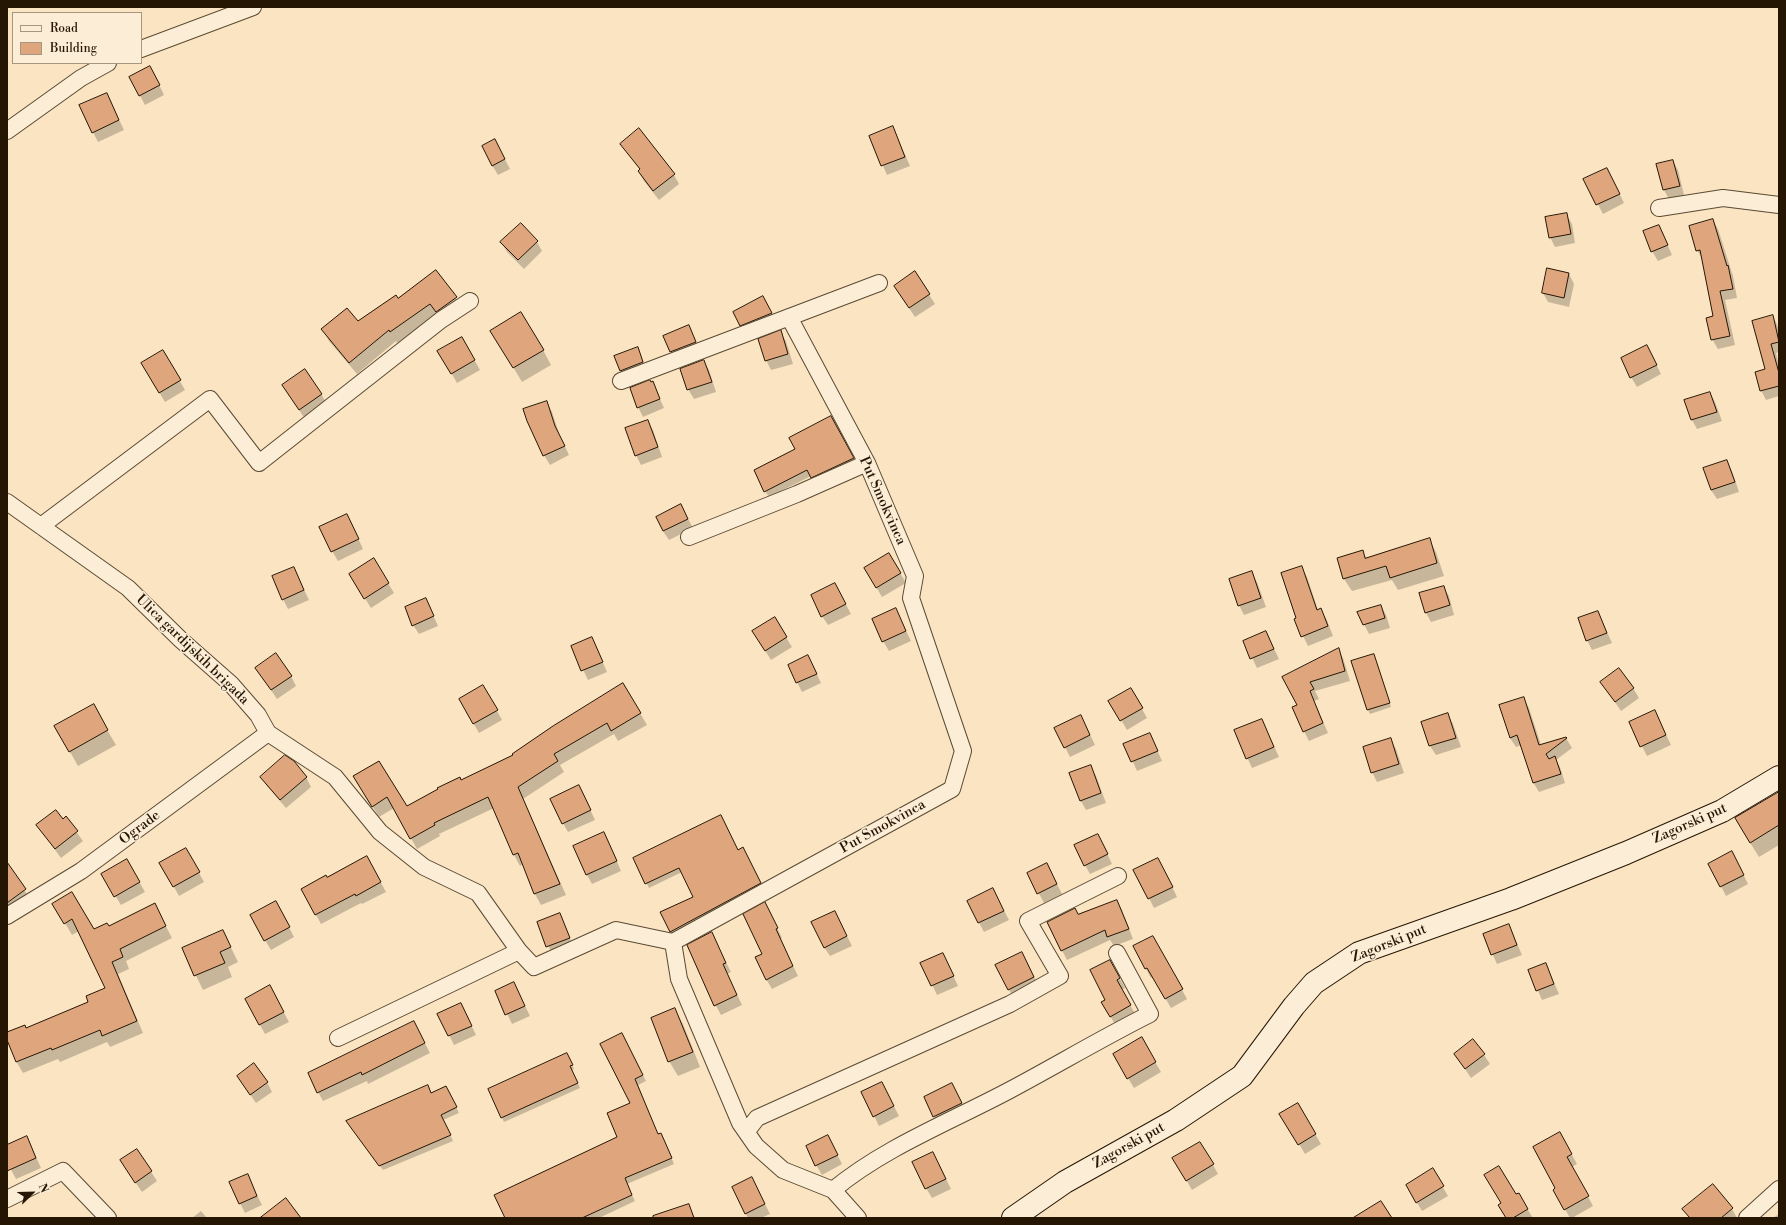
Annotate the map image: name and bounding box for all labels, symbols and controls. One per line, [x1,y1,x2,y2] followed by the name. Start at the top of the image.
[12,12,142,64] legend
[50,21,78,36] text: Road
[50,41,97,56] text: Building
[855,454,909,548] street label: Put Smokvinca
[132,592,252,708] street label: Ulica gardijskih brigada
[837,797,929,857] street label: Put Smokvinca
[1650,800,1730,848] street label: Zagorski put
[116,807,164,849] street label: Ograde
[1349,921,1429,967] street label: Zagorski put
[1090,1119,1168,1173] street label: Zagorski put
[12,1173,52,1213] north arrow
[35,1182,51,1195] text: N

